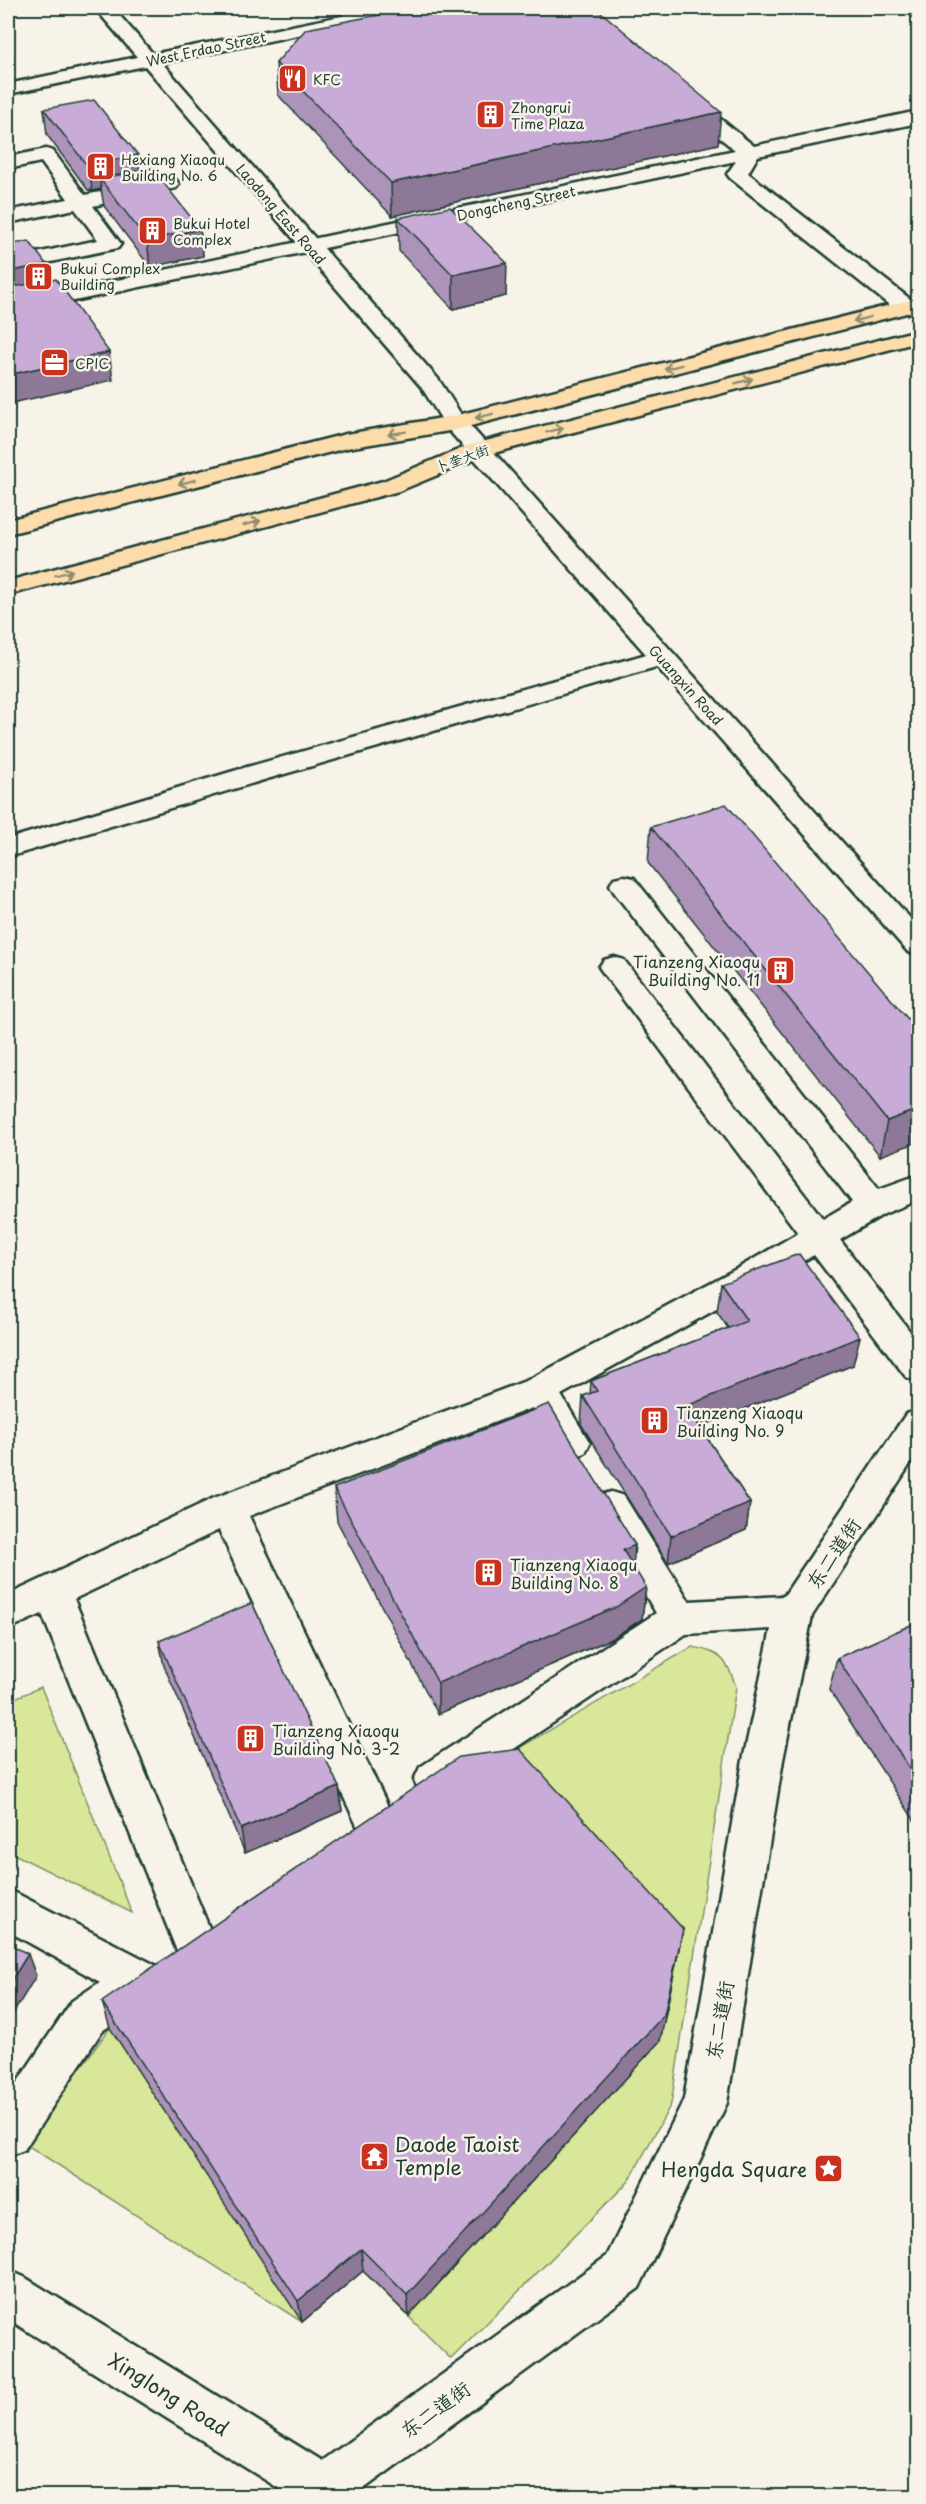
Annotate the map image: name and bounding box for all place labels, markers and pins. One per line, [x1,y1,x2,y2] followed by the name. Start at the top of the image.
[276,63,308,95] restaurant icon: KFC
[313,69,341,90] place label: KFC
[511,97,585,134] place label: Zhongrui Time Plaza
[474,99,506,131] building icon: Zhongrui Time Plaza
[121,149,225,186] place label: Hexiang Xiaoqu Building No. 6
[84,151,116,183] building icon: Hexiang Xiaoqu Building No. 6
[173,213,250,250] place label: Bukui Hotel Complex
[136,215,168,247] building icon: Bukui Hotel Complex
[60,258,160,295] place label: Bukui Complex Building
[23,260,55,292] building icon: Bukui Complex Building
[38,347,70,379] office icon: CPIC
[75,353,109,374] place label: CPIC
[633,949,760,991] place label: Tianzeng Xiaoqu Building No. 11
[765,954,797,986] building icon: Tianzeng Xiaoqu Building No. 11
[676,1400,803,1442] place label: Tianzeng Xiaoqu Building No. 9
[639,1405,671,1437] building icon: Tianzeng Xiaoqu Building No. 9
[510,1552,637,1594] place label: Tianzeng Xiaoqu Building No. 8
[473,1557,505,1589] building icon: Tianzeng Xiaoqu Building No. 8
[272,1718,400,1760] place label: Tianzeng Xiaoqu Building No. 3-2
[235,1723,267,1755] building icon: Tianzeng Xiaoqu Building No. 3-2
[395,2129,520,2182] place label: Daode Taoist Temple
[358,2140,390,2172] temple icon: Daode Taoist Temple
[812,2153,844,2185] place icon: Hengda Square
[661,2154,807,2184] place label: Hengda Square

